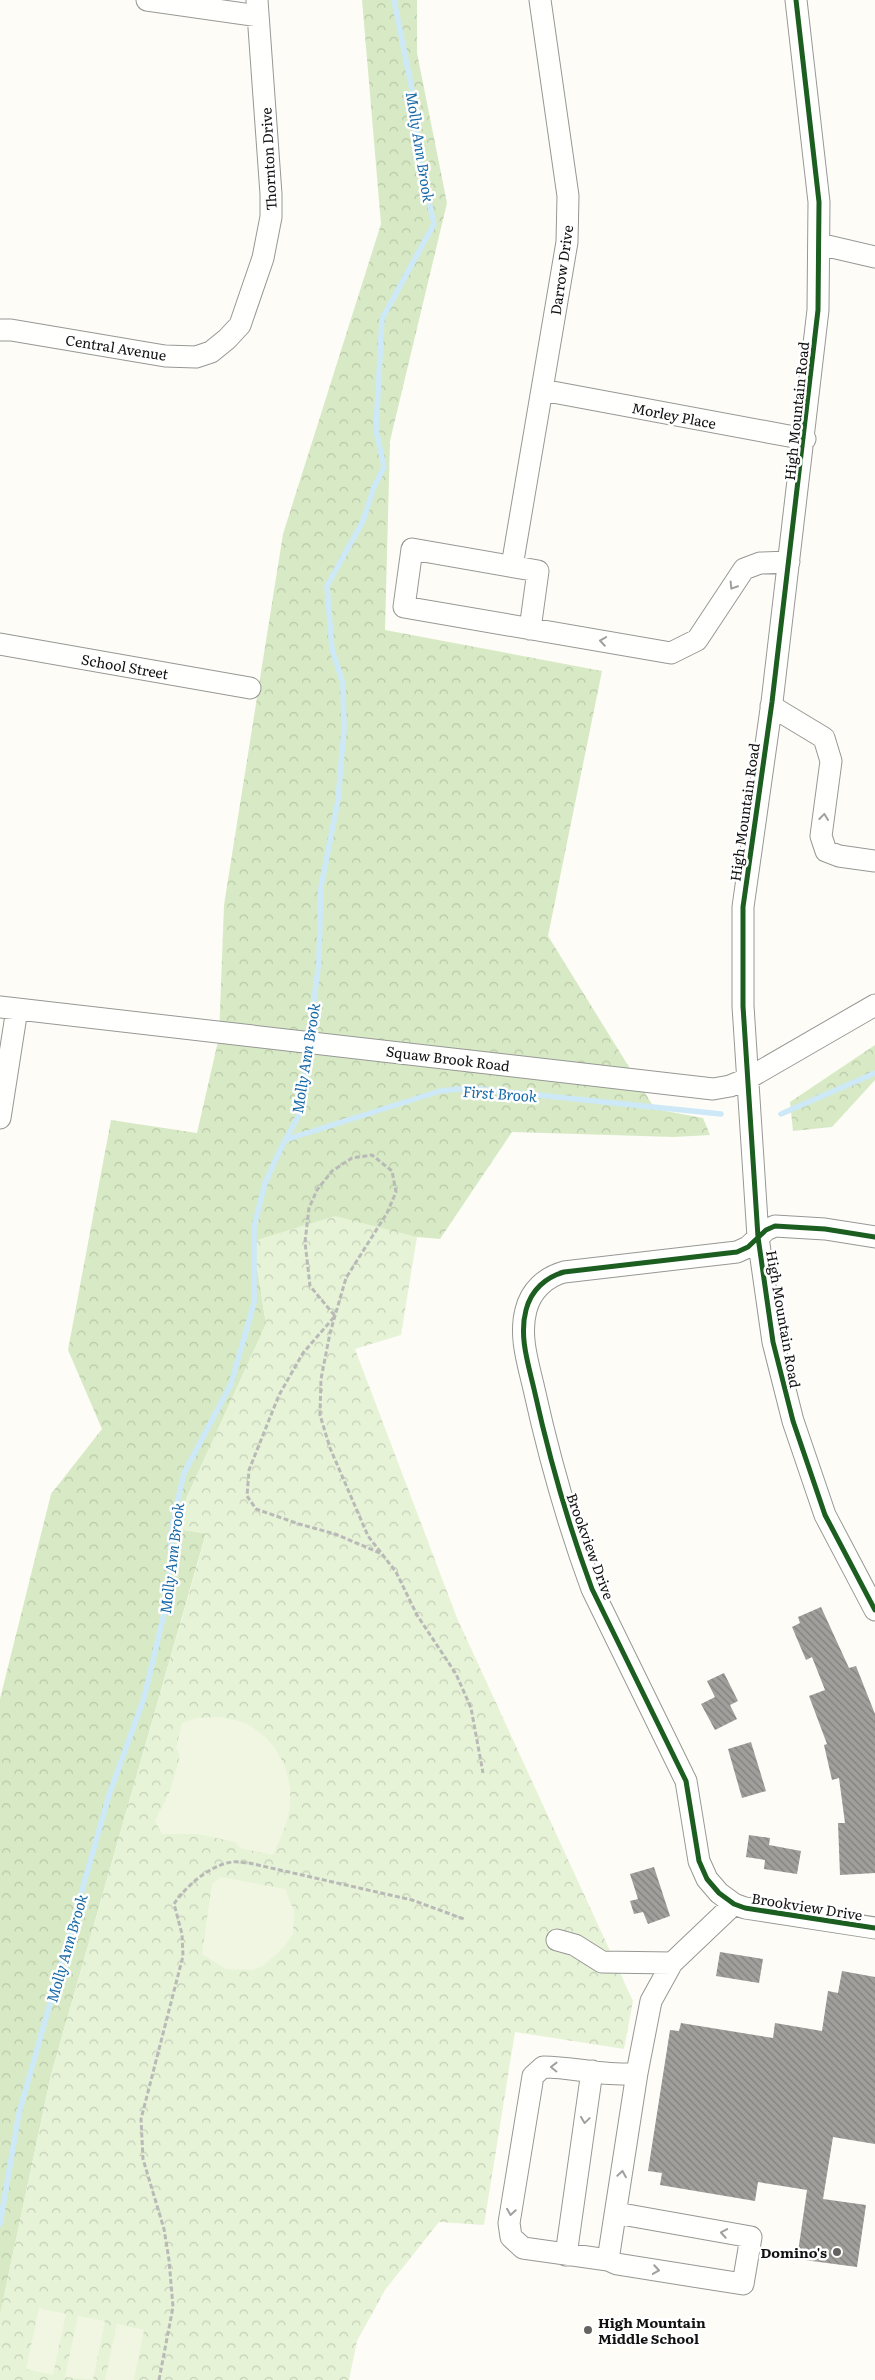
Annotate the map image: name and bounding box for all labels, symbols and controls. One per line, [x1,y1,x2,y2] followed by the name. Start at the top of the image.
[401,90,441,205] water label: Molly Ann Brook
[255,107,281,211] street label: Thornton Drive
[545,224,577,316] street label: Darrow Drive
[64,329,168,365] street label: Central Avenue
[779,340,813,481] street label: High Mountain Road
[630,397,718,433] street label: Morley Place
[730,580,740,589] one-way arrow
[599,637,608,647] one-way arrow
[80,648,170,684] street label: School Street
[724,741,764,882] street label: High Mountain Road
[818,813,829,821] one-way arrow
[285,1000,325,1115] water label: Molly Ann Brook
[385,1040,511,1076] street label: Squaw Brook Road
[462,1079,539,1107] water label: First Brook
[762,1249,806,1390] street label: High Mountain Road
[562,1490,620,1602] street label: Brookview Drive
[153,1500,189,1615] water label: Molly Ann Brook
[750,1887,864,1925] street label: Brookview Drive
[40,1890,93,2005] water label: Molly Ann Brook
[550,2062,558,2072] one-way arrow
[580,2116,591,2124] one-way arrow
[616,2170,626,2178] one-way arrow
[506,2208,517,2216] one-way arrow
[720,2228,729,2238] one-way arrow
[760,2242,827,2262] place label: Domino's
[831,2246,843,2258] marker: Domino's
[651,2265,660,2275] one-way arrow
[598,2312,706,2348] place label: High Mountain Middle School
[582,2324,594,2336] marker: High Mountain Middle School

